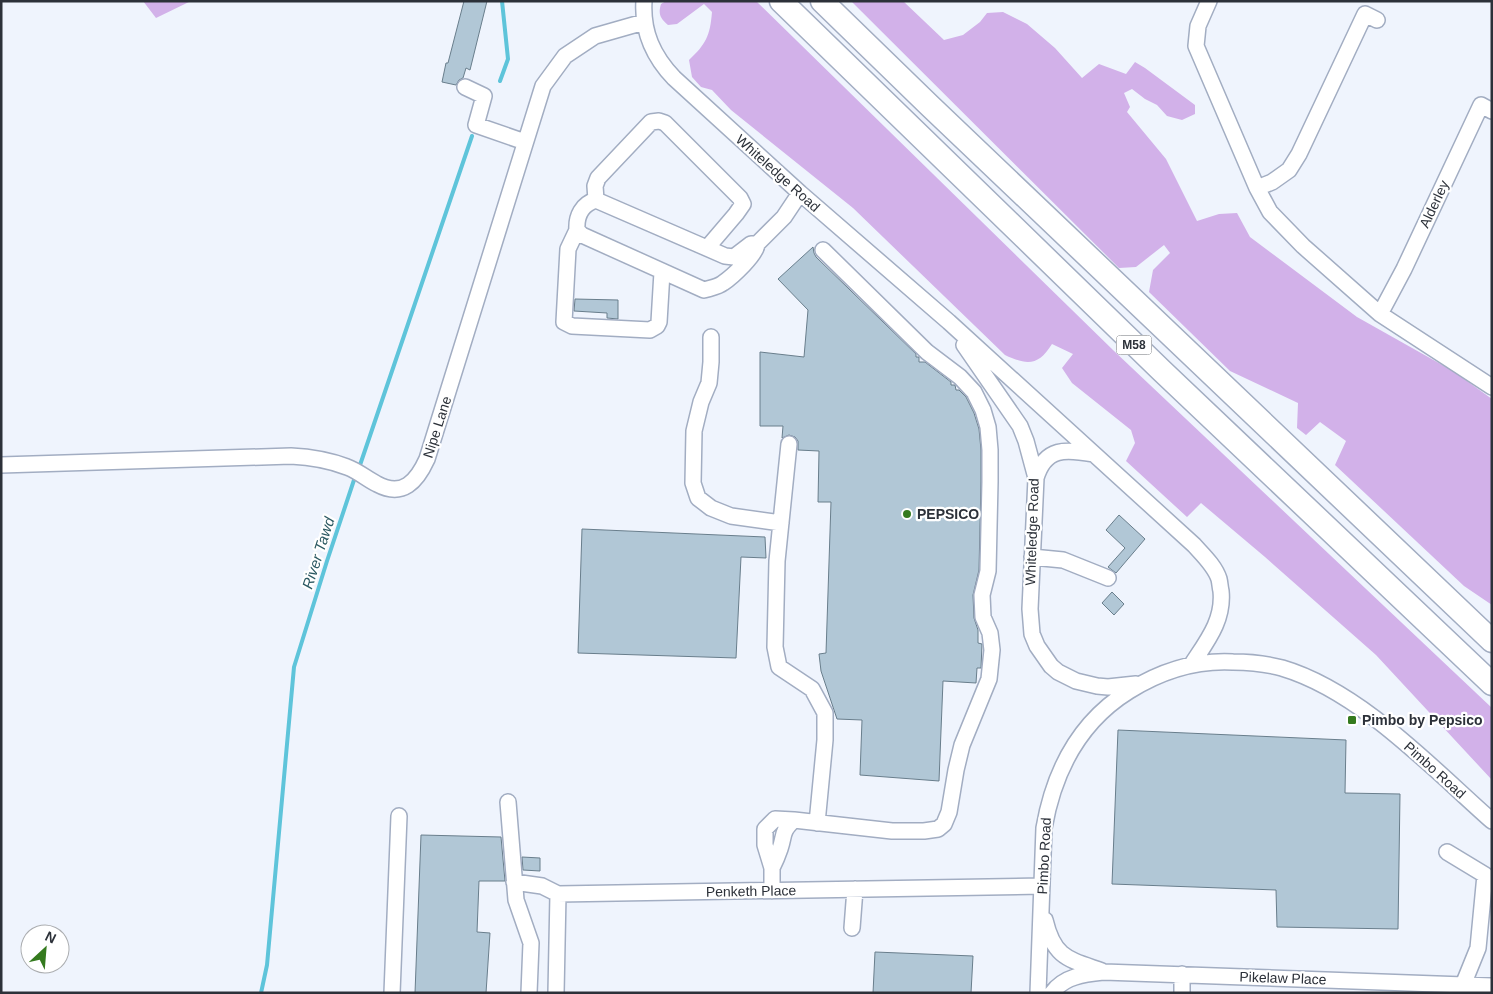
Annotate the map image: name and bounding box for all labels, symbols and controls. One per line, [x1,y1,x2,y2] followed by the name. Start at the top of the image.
[733,131,823,215] street label: Whiteledge Road
[1416,178,1452,230] street label: Alderley
[1116,336,1152,354] road number: M58
[420,394,455,460] street label: Nipe Lane
[1022,478,1042,586] street label: Whiteledge Road
[917,506,979,522] place label: PEPSICO
[901,508,913,520] marker: PEPSICO
[298,514,338,591] water label: River Tawd
[1362,712,1483,728] place label: Pimbo by Pepsico
[1346,714,1358,726] marker: Pimbo by Pepsico
[1401,738,1469,802] street label: Pimbo Road
[1034,817,1054,895] street label: Pimbo Road
[706,882,796,900] street label: Penketh Place
[20,924,70,974] north arrow
[43,928,59,947] text: N
[1239,968,1327,988] street label: Pikelaw Place

